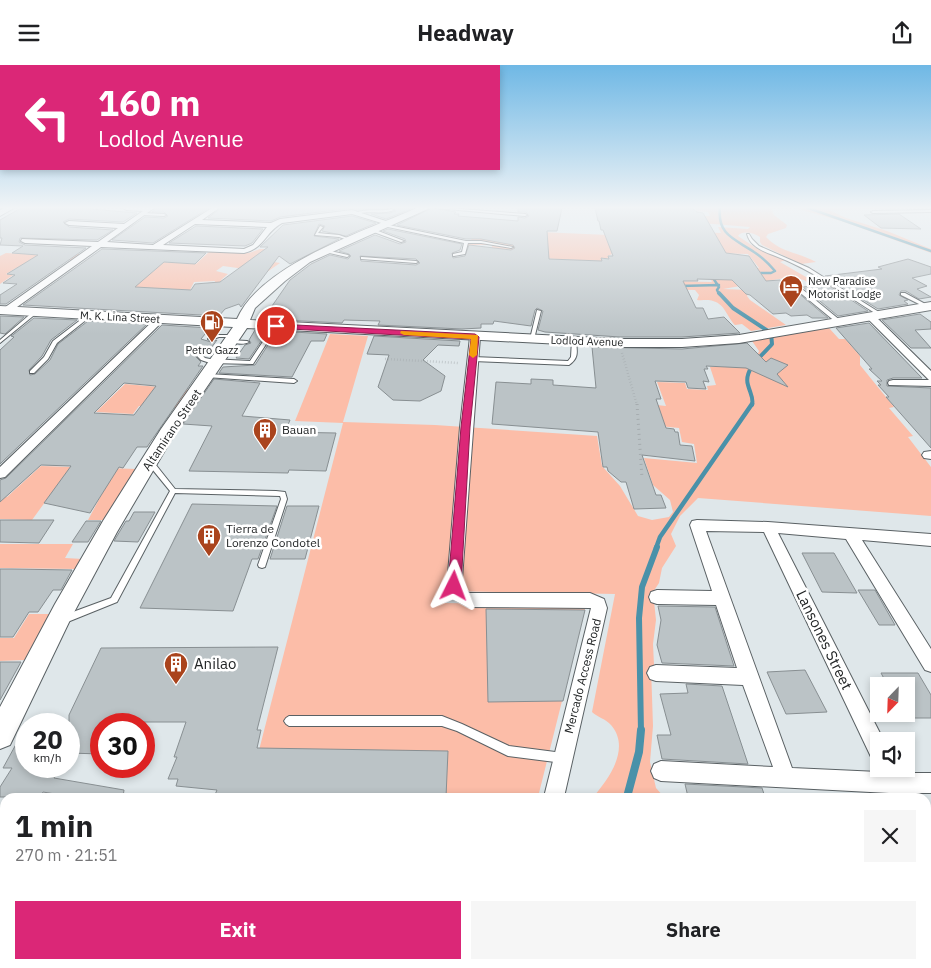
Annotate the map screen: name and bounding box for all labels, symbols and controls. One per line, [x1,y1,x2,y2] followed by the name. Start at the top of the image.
[417,18,514,47] text: Headway
[15,19,43,47] icon: menu
[888,19,916,47] icon: share
[98,80,201,126] text: 160 m
[15,85,80,150] icon: left
[98,124,244,153] text: Lodlod Avenue
[778,274,804,308] hotel icon: New Paradise Motorist Lodge
[808,274,881,301] place label: New Paradise Motorist Lodge
[255,305,297,347] pin
[80,308,161,326] street label: M. K. Lina Street
[199,309,225,343] fuel station icon: Petro Gazz
[262,312,290,340] icon: arrive
[550,333,624,349] street label: Lodlod Avenue
[186,343,238,357] place label: Petro Gazz
[139,386,204,473] street label: Altamirano Street
[252,417,278,451] building icon: Bauan
[282,422,316,437] place label: Bauan
[226,521,320,550] place label: Tierra de Lorenzo Condotel
[196,523,222,557] building icon: Tierra de Lorenzo Condotel
[427,559,479,611] position arrow
[792,587,857,693] street label: Lansones Street
[561,617,604,735] street label: Mercado Access Road
[163,651,189,685] building icon: Anilao
[194,654,236,673] place label: Anilao
[870,677,915,723] north arrow
[870,677,915,777] map controls
[90,713,155,778] speed limit sign: 30
[32,723,63,756] text: 20
[870,732,915,777] button: sound
[33,750,62,765] text: km/h
[15,806,93,845] text: 1 min
[864,810,916,862] button: close
[15,845,117,865] text: 270 m · 21:51
[15,901,461,959] button: Exit
[471,901,916,959] button: Share

